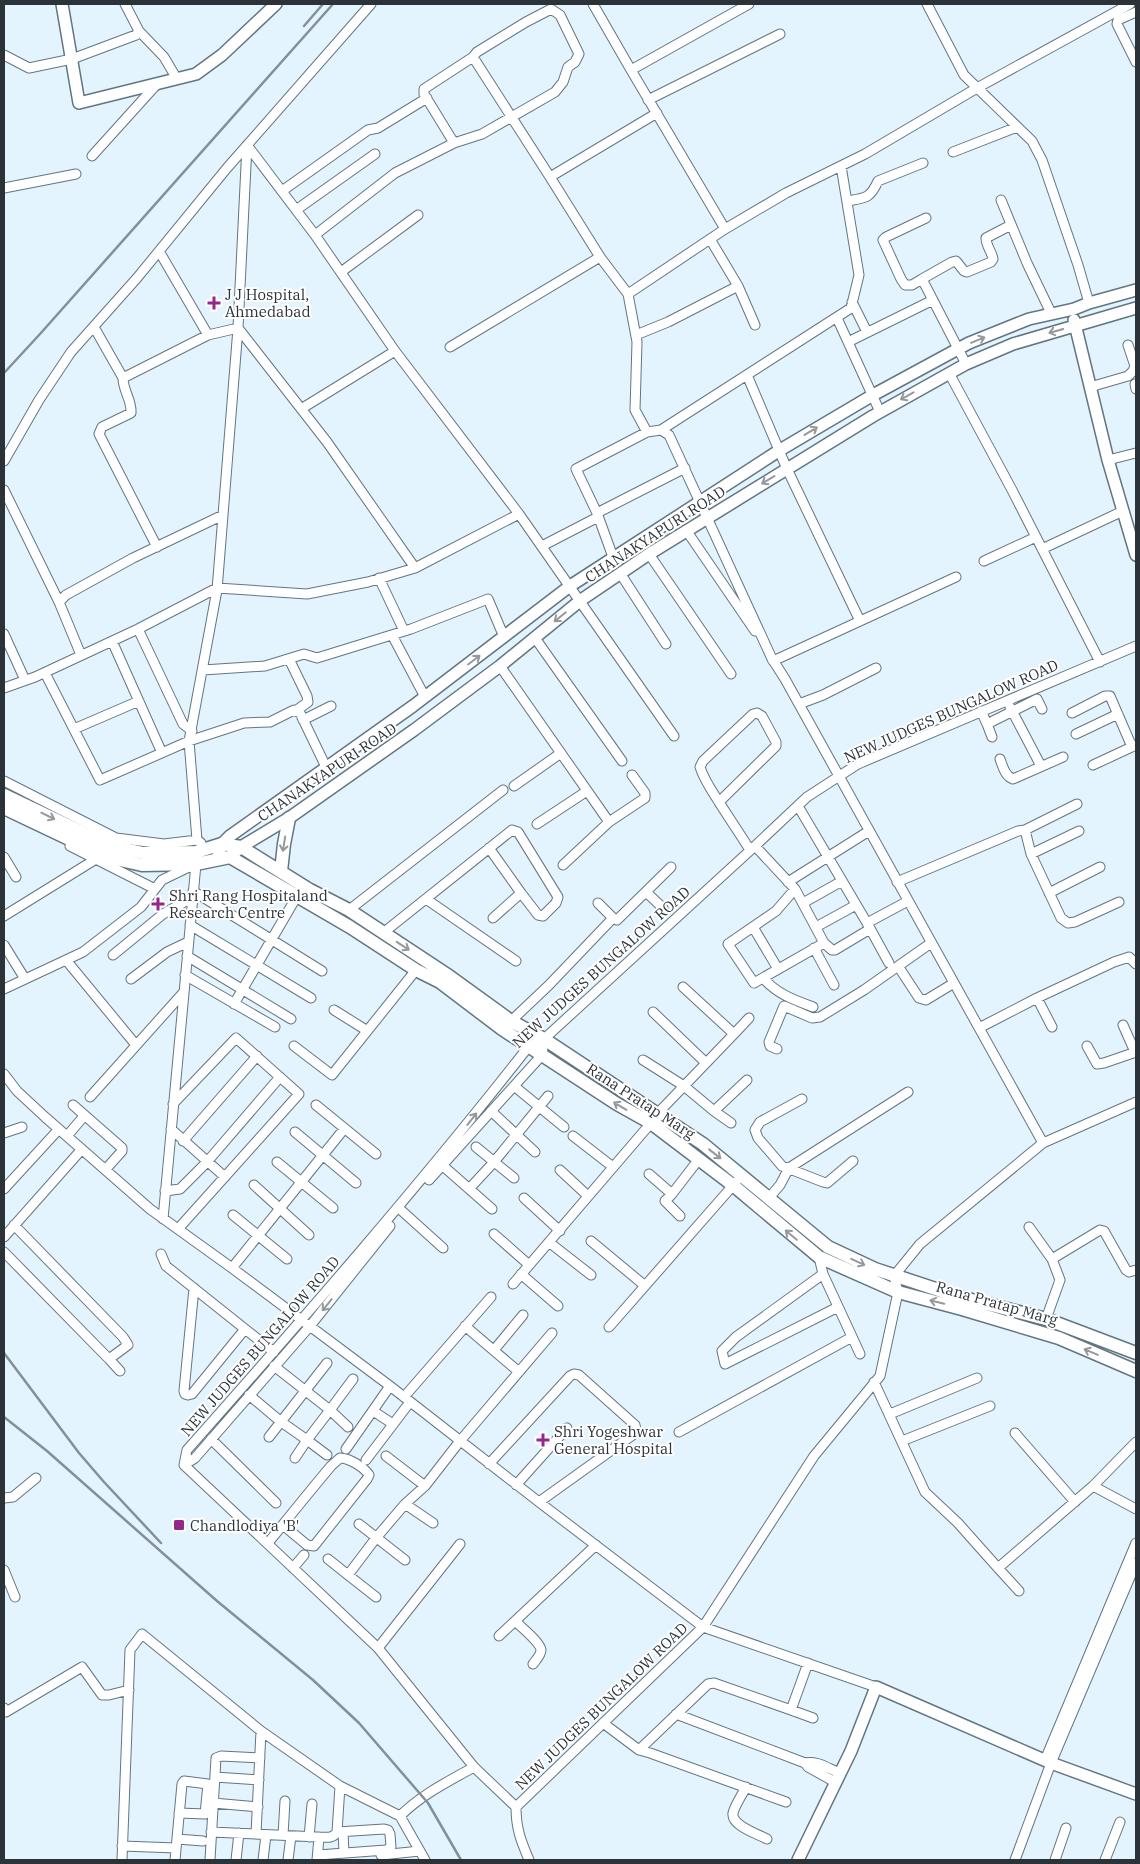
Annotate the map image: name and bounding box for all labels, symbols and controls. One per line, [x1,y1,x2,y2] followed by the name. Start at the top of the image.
[225,285,311,321] place label: J J Hospital, Ahmedabad
[207,296,221,310] marker: J J Hospital, Ahmedabad
[1048,327,1064,337] one-way arrow
[970,335,985,344] one-way arrow
[901,391,915,401] one-way arrow
[804,426,818,436] one-way arrow
[762,475,776,485] one-way arrow
[581,481,729,587] street label: CHANAKYAPURI ROAD
[554,612,567,623] one-way arrow
[467,654,480,665] one-way arrow
[841,655,1061,767] street label: NEW JUDGES BUNGALOW ROAD
[254,718,400,826] street label: CHANAKYAPURI ROAD
[40,812,55,821] one-way arrow
[279,836,289,852] one-way arrow
[508,882,694,1052] street label: NEW JUDGES BUNGALOW ROAD
[169,886,328,922] place label: Shri Rang Hospitaland Research Centre
[151,897,165,911] marker: Shri Rang Hospitaland Research Centre
[395,941,409,951] one-way arrow
[583,1059,699,1143] street label: Rana Pratap Marg
[613,1100,628,1110] one-way arrow
[466,1113,477,1126] one-way arrow
[708,1148,721,1159] one-way arrow
[785,1229,798,1240] one-way arrow
[177,1252,343,1440] street label: NEW JUDGES BUNGALOW ROAD
[850,1257,865,1267] one-way arrow
[934,1277,1060,1329] street label: Rana Pratap Marg
[929,1297,945,1306] one-way arrow
[321,1298,332,1311] one-way arrow
[1084,1346,1099,1355] one-way arrow
[554,1422,673,1458] place label: Shri Yogeshwar General Hospital
[536,1433,550,1447] marker: Shri Yogeshwar General Hospital
[190,1516,299,1535] place label: Chandlodiya 'B'
[172,1518,186,1532] marker: Chandlodiya 'B'
[511,1618,691,1794] street label: NEW JUDGES BUNGALOW ROAD

